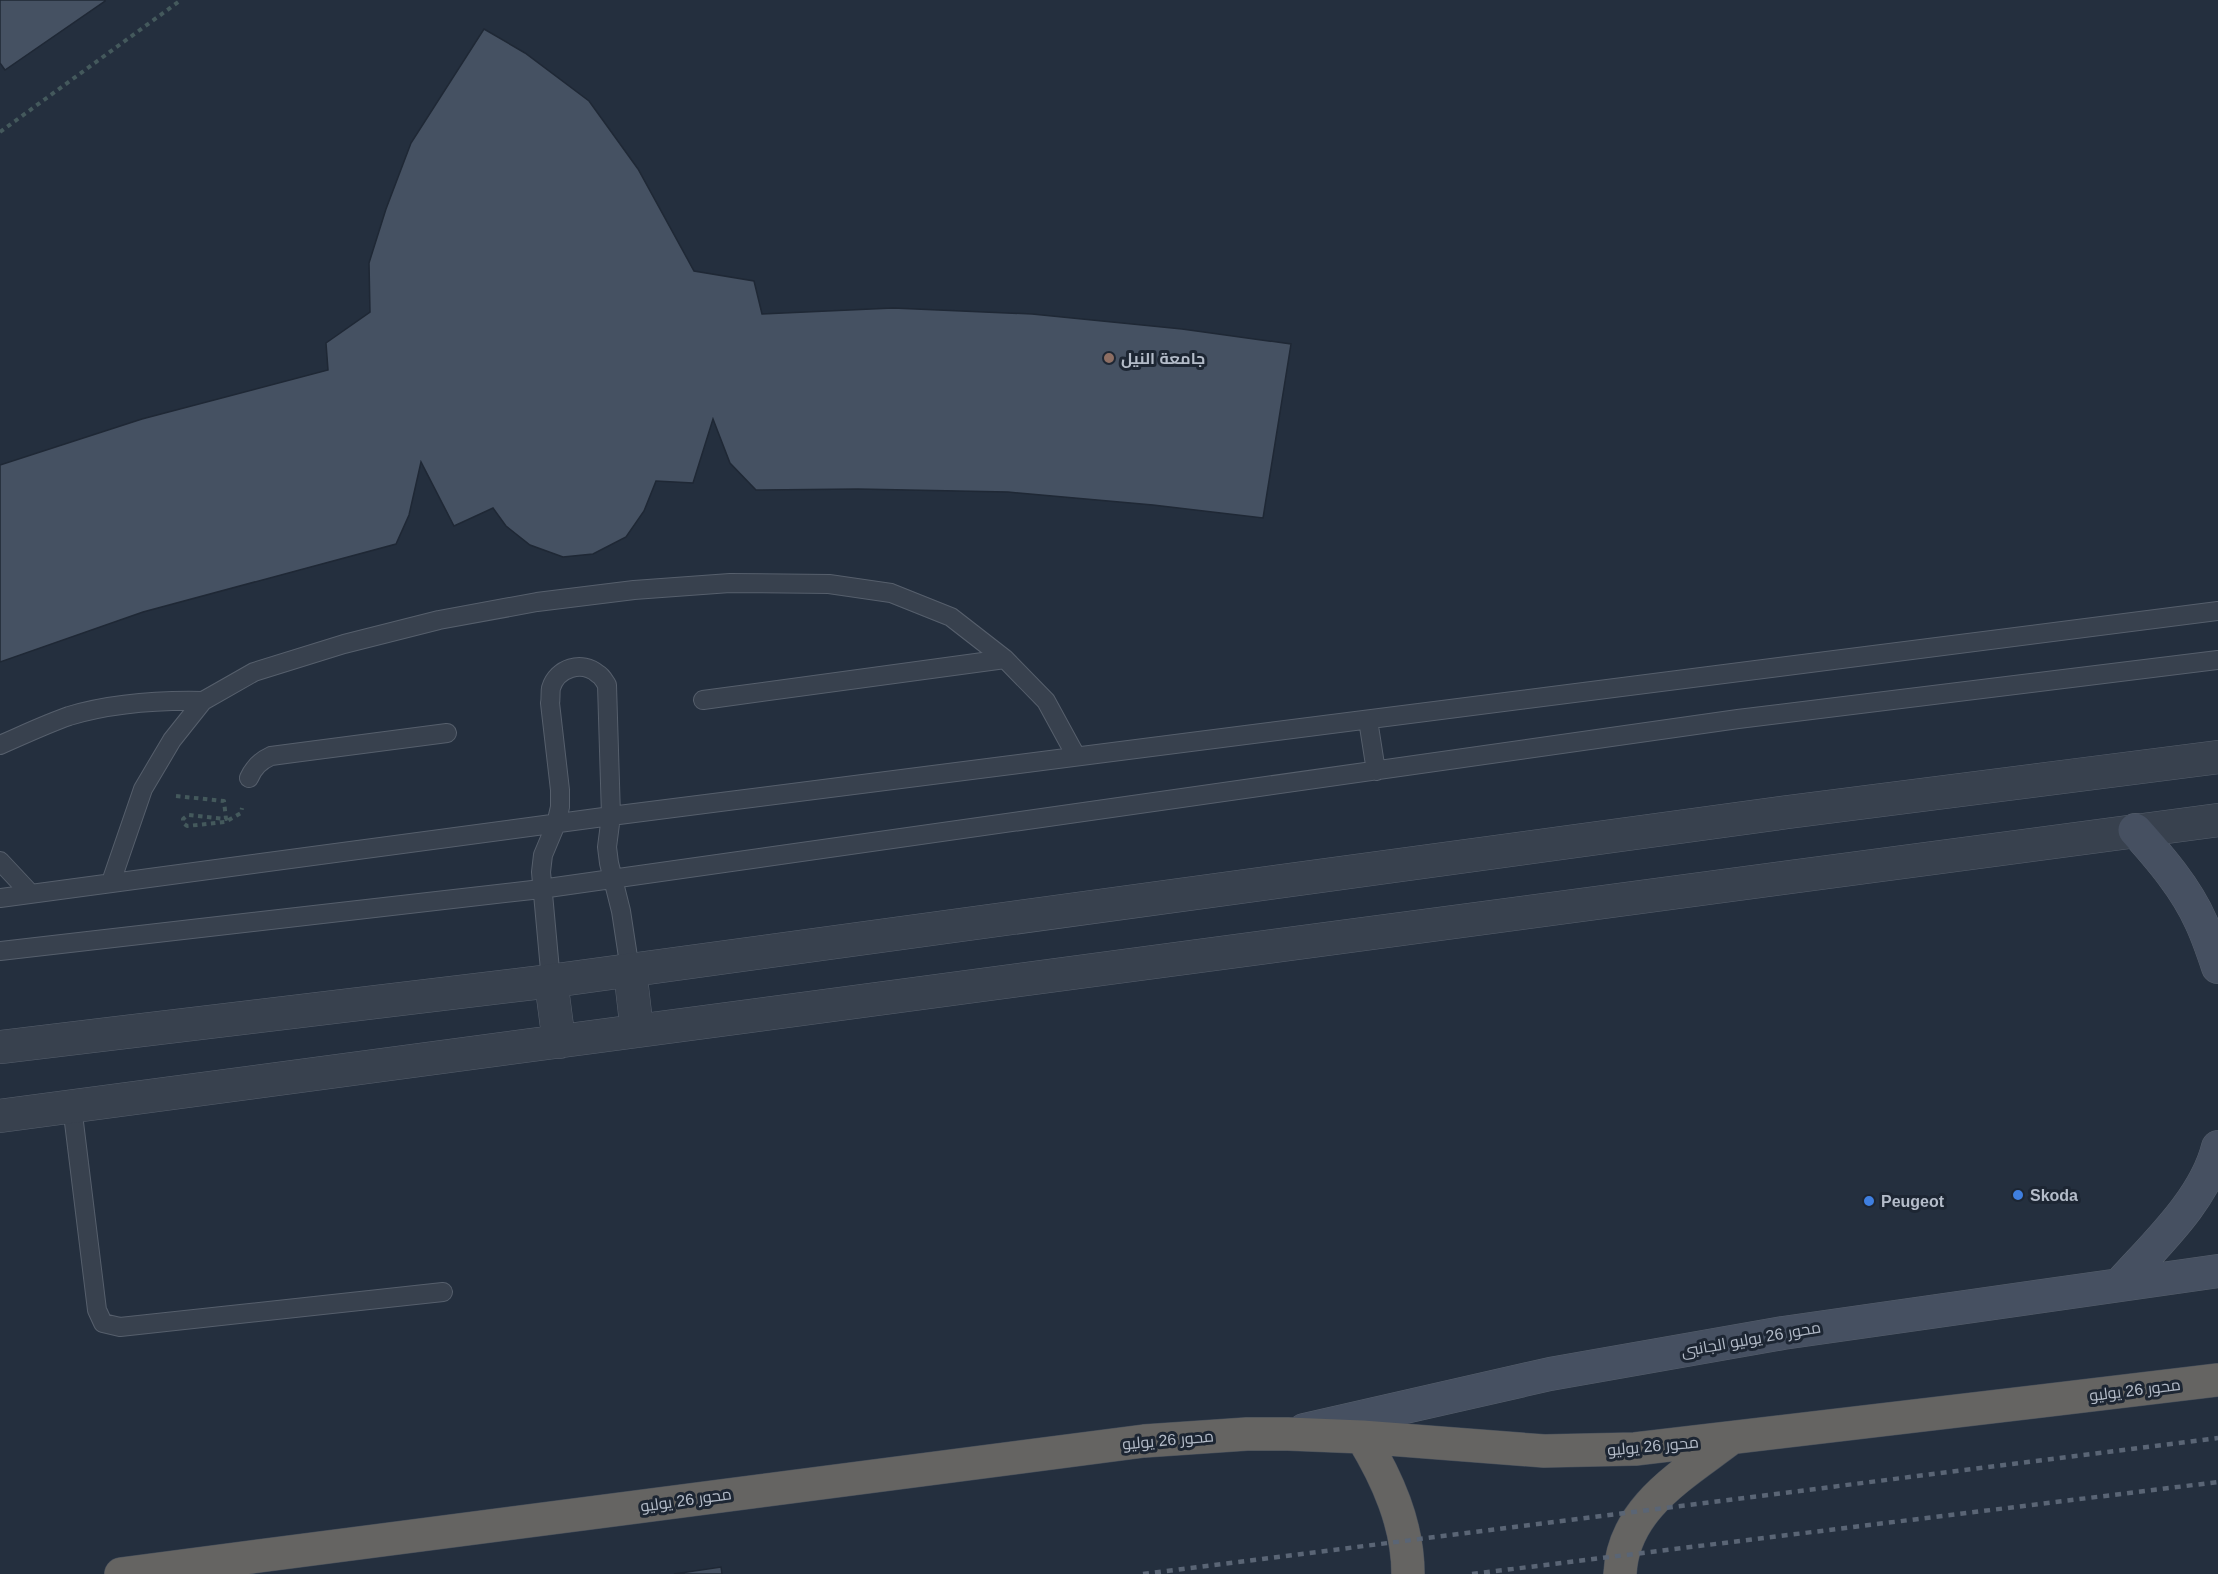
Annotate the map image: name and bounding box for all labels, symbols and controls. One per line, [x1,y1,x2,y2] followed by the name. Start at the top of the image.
[1121,350,1205,368] place label: جامعة النيل
[1102,351,1116,365] marker: جامعة النيل
[2030,1187,2078,1204] place label: Skoda
[2011,1188,2025,1202] marker: Skoda
[1881,1193,1945,1210] place label: Peugeot
[1862,1194,1876,1208] marker: Peugeot
[1680,1318,1823,1362] street label: محور 26 يوليو الجانبى
[2088,1376,2182,1405] street label: محور 26 يوليو
[1121,1428,1215,1453] street label: محور 26 يوليو
[1606,1434,1700,1459] street label: محور 26 يوليو
[639,1485,733,1516] street label: محور 26 يوليو

